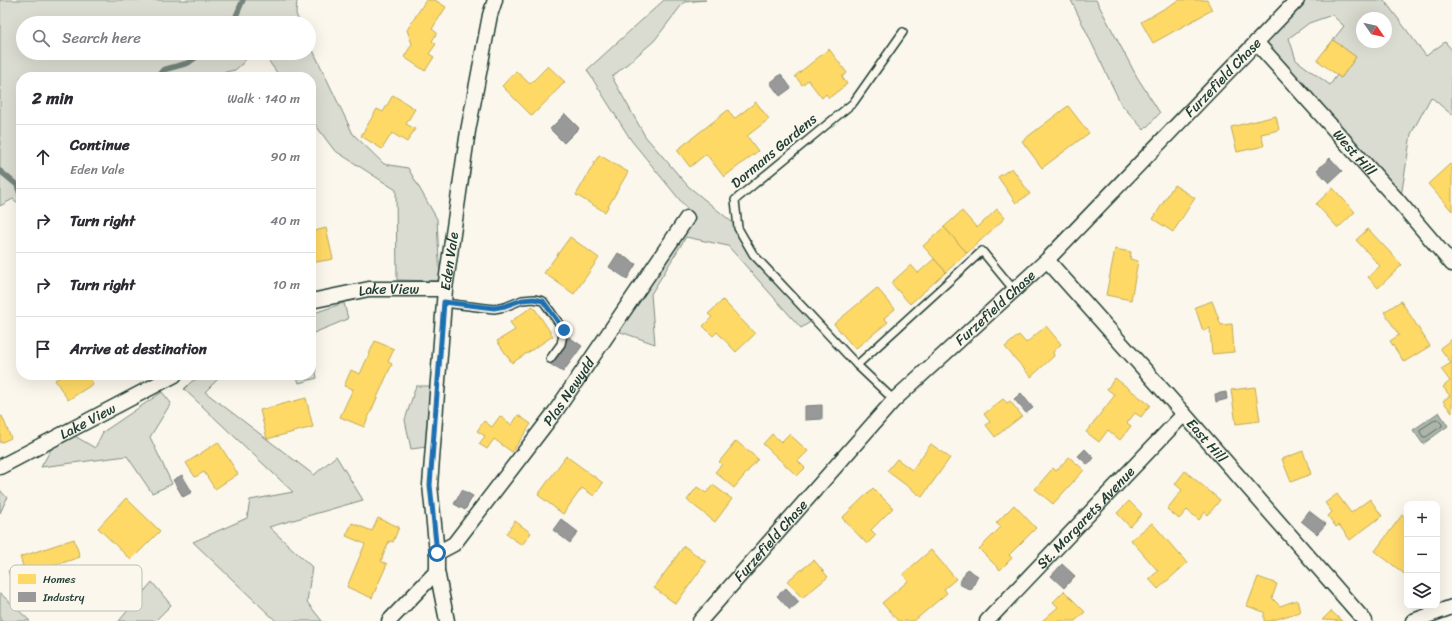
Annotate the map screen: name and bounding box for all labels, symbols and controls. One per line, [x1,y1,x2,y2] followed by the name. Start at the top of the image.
[1356,12,1392,48] north arrow
[16,16,316,60] search box
[62,25,141,51] text: Search here
[30,27,52,49] icon: search
[1178,31,1267,123] street label: Furzefield Chase
[32,83,73,113] text: 2 min
[227,87,300,110] text: Walk · 140 m
[725,107,823,195] street label: Dormans Gardens
[1327,123,1383,182] street label: West Hill
[70,132,130,158] text: Continue
[270,145,300,168] text: 90 m
[32,146,54,168] icon: ahead
[70,158,124,181] text: Eden Vale
[70,208,135,234] text: Turn right
[270,209,300,232] text: 40 m
[32,210,54,232] icon: right
[432,230,466,292] street label: Eden Vale
[949,264,1041,352] street label: Furzefield Chase
[70,272,135,298] text: Turn right
[273,273,300,296] text: 10 m
[32,274,54,296] icon: right
[356,276,420,303] street label: Lake View
[555,321,573,339] route end
[70,336,207,362] text: Arrive at destination
[32,338,54,360] icon: arrive
[536,351,602,431] street label: Plas Newydd
[55,396,121,446] street label: Lake View
[1180,412,1234,469] street label: East Hill
[1030,460,1141,575] street label: St. Margarets Avenue
[727,494,814,588] street label: Furzefield Chase
[1404,501,1440,609] map controls
[1404,501,1440,537] button: +
[1404,537,1440,573] button: −
[428,544,446,562] route start
[10,565,142,611] legend
[43,570,76,589] text: Homes
[1404,573,1440,609] button: layers
[42,588,85,607] text: Industry

